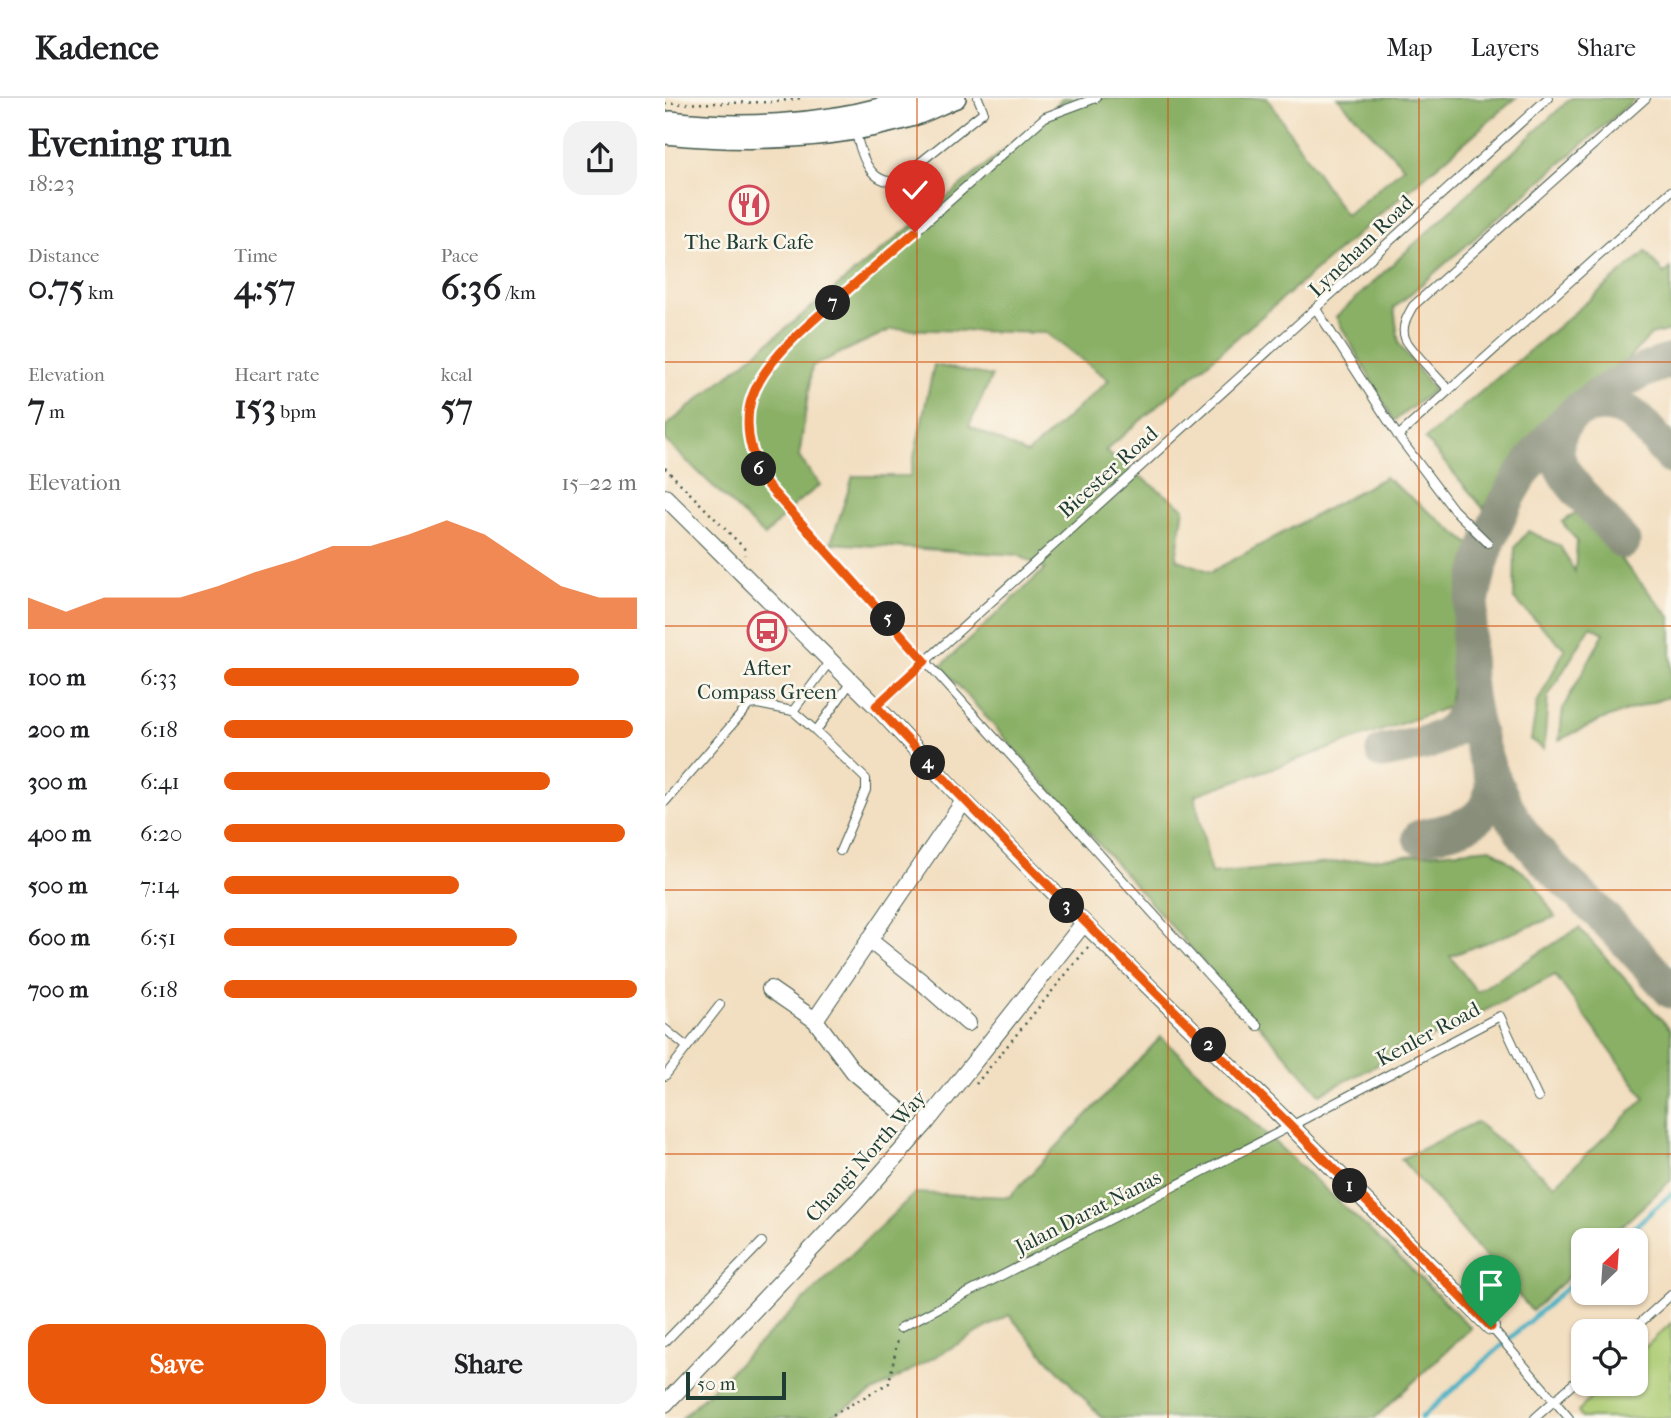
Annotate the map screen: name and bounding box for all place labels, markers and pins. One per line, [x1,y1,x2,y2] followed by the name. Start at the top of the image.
[885,160,945,232] pin
[728,184,770,226] restaurant icon: The Bark Cafe
[684,230,814,254] place label: The Bark Cafe
[815,286,851,320] pin: 7
[741,452,777,486] pin: 6
[871,602,906,636] pin: 5
[746,610,788,652] bus stop icon: After Compass Green
[697,656,837,704] place label: After Compass Green
[911,746,945,780] pin: 4
[1049,888,1085,924] pin: 3
[1191,1028,1227,1062] pin: 2
[1333,1168,1367,1204] pin: 1
[1461,1255,1521,1327] pin

